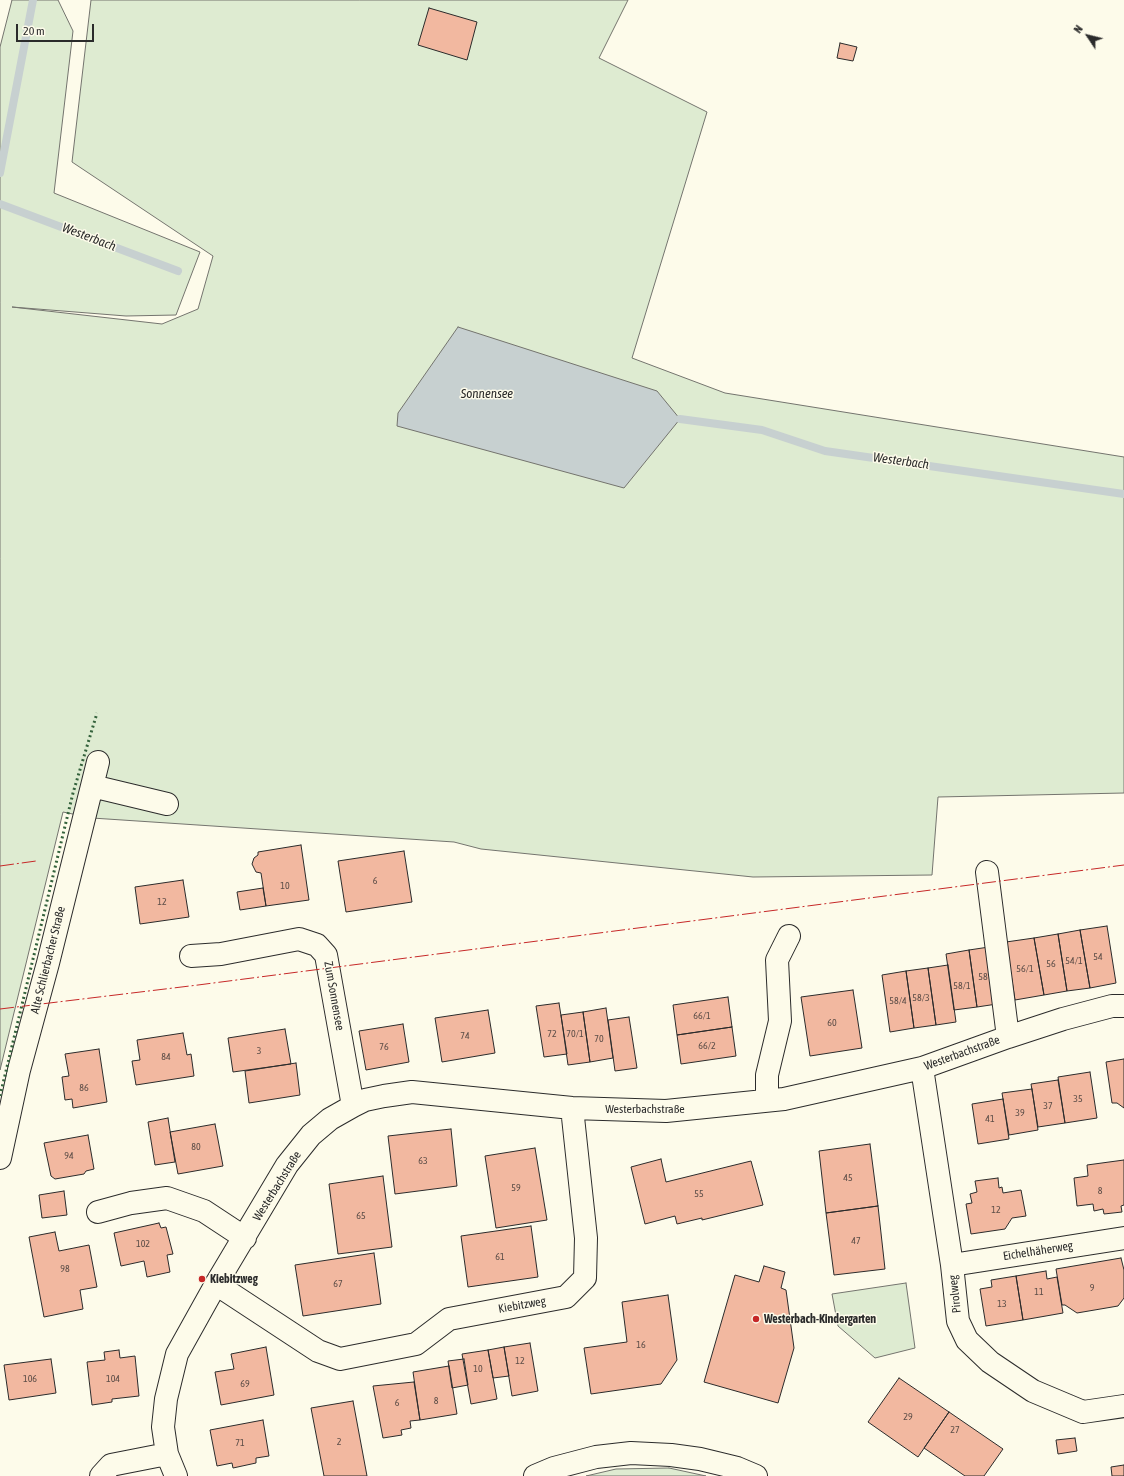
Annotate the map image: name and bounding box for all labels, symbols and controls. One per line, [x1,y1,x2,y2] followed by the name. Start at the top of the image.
[18,16,96,42] scale bar
[1068,16,1108,56] north arrow
[1071,23,1085,35] text: N
[23,24,45,38] text: 20 m
[60,220,118,254] water label: Westerbach
[461,386,513,402] water label: Sonnensee
[872,449,930,473] water label: Westerbach
[373,875,377,887] house number: 6
[280,880,290,892] house number: 10
[157,896,167,908] house number: 12
[28,905,68,1015] street label: Alte Schlierbacher Straße
[1093,951,1103,963] house number: 54
[1065,955,1083,967] house number: 54/1
[1046,958,1056,970] house number: 56
[321,960,347,1032] street label: Zum Sonnensee
[1016,963,1034,975] house number: 56/1
[978,971,988,983] house number: 58
[953,980,971,992] house number: 58/1
[912,992,930,1004] house number: 58/3
[889,995,907,1007] house number: 58/4
[693,1010,711,1022] house number: 66/1
[827,1017,837,1029] house number: 60
[547,1028,557,1040] house number: 72
[566,1028,584,1040] house number: 70/1
[460,1030,470,1042] house number: 74
[594,1033,604,1045] house number: 70
[922,1033,1002,1073] street label: Westerbachstraße
[698,1040,716,1052] house number: 66/2
[379,1041,389,1053] house number: 76
[257,1045,261,1057] house number: 3
[161,1051,171,1063] house number: 84
[79,1082,89,1094] house number: 86
[1073,1093,1083,1105] house number: 35
[1043,1100,1053,1112] house number: 37
[605,1102,685,1116] street label: Westerbachstraße
[1015,1107,1025,1119] house number: 39
[985,1113,995,1125] house number: 41
[191,1141,201,1153] house number: 80
[250,1148,304,1224] street label: Westerbachstraße
[64,1150,74,1162] house number: 94
[418,1155,428,1167] house number: 63
[843,1172,853,1184] house number: 45
[511,1182,521,1194] house number: 59
[1098,1185,1102,1197] house number: 8
[694,1188,704,1200] house number: 55
[991,1204,1001,1216] house number: 12
[356,1210,366,1222] house number: 65
[851,1235,861,1247] house number: 47
[136,1238,150,1250] house number: 102
[1002,1238,1074,1264] street label: Eichelhäherweg
[495,1251,505,1263] house number: 61
[60,1263,70,1275] house number: 98
[210,1272,258,1286] place label: Kiebitzweg
[197,1274,207,1284] marker: Kiebitzweg
[946,1274,964,1314] street label: Pirolweg
[333,1278,343,1290] house number: 67
[1090,1282,1094,1294] house number: 9
[1034,1286,1044,1298] house number: 11
[497,1294,547,1316] street label: Kiebitzweg
[997,1298,1007,1310] house number: 13
[764,1312,876,1326] place label: Westerbach-Kindergarten
[751,1314,761,1324] marker: Westerbach-Kindergarten
[636,1339,646,1351] house number: 16
[515,1355,525,1367] house number: 12
[473,1363,483,1375] house number: 10
[23,1373,37,1385] house number: 106
[106,1373,120,1385] house number: 104
[240,1378,250,1390] house number: 69
[434,1395,438,1407] house number: 8
[395,1397,399,1409] house number: 6
[903,1411,913,1423] house number: 29
[950,1424,960,1436] house number: 27
[337,1436,341,1448] house number: 2
[235,1437,245,1449] house number: 71

